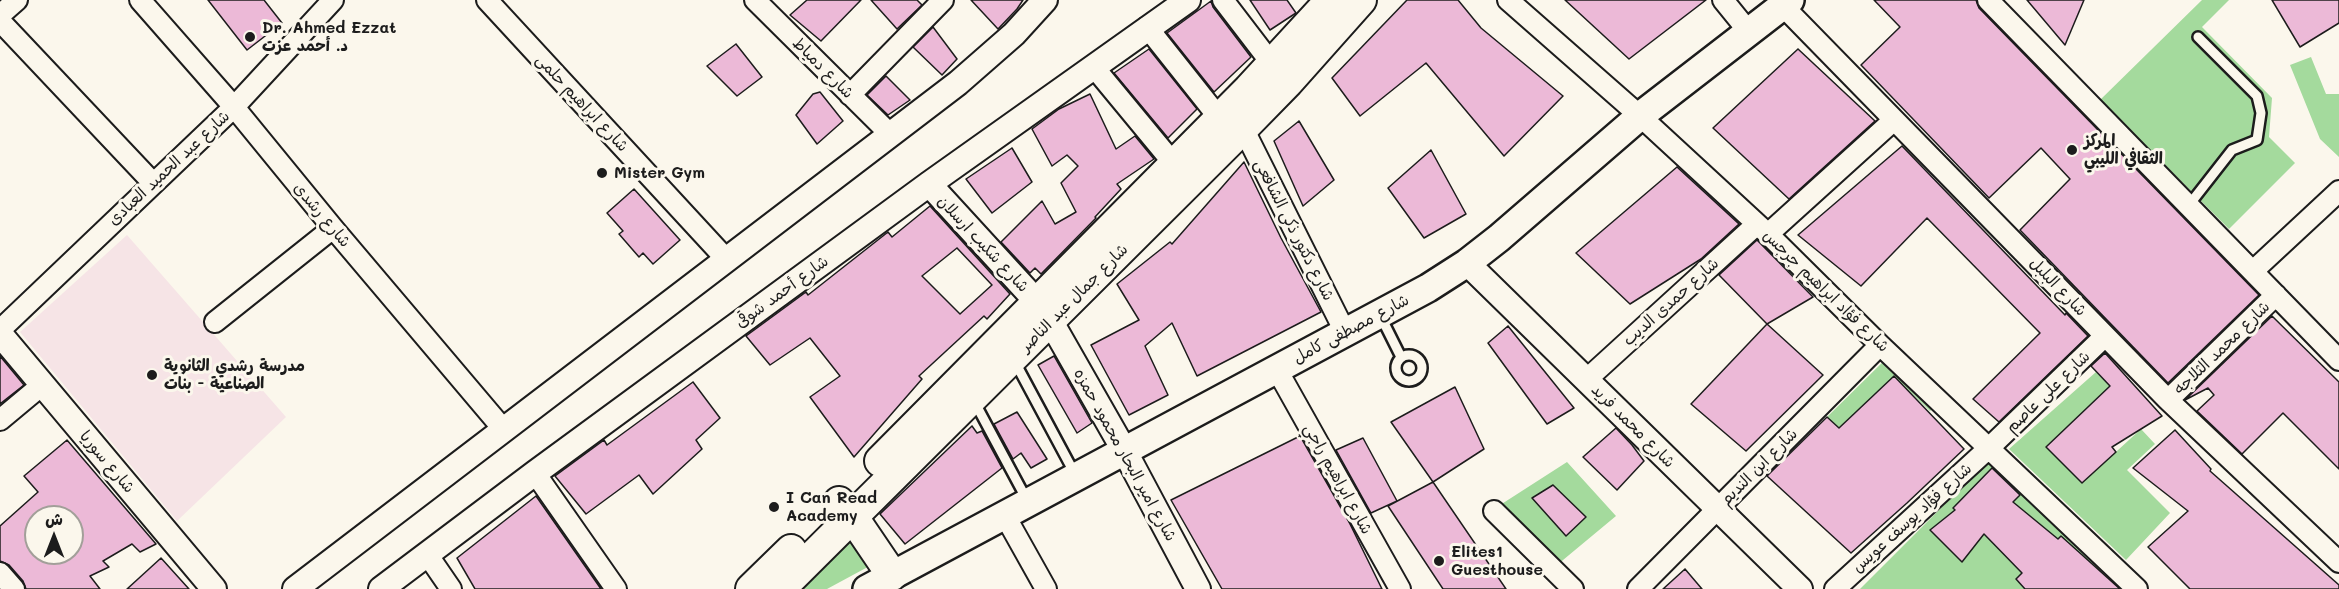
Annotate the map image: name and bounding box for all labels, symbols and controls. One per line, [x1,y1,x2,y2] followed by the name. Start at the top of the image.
[262,18,396,56] place label: Dr. Ahmed Ezzat د. أحمد عزت
[243,30,257,44] marker: Dr. Ahmed Ezzat د. أحمد عزت
[788,33,858,103] street label: شارع دمياط
[532,50,632,156] street label: شارع ابراهيم حلمى
[104,107,234,229] street label: شارع عبد الحميد العبادى
[2084,131,2163,169] place label: المركز الثقافي الليبي
[2065,143,2079,157] marker: المركز الثقافي الليبي
[1250,156,1338,304] street label: شارع دكتور ذكى الشافعى
[614,163,705,183] place label: Mister Gym
[595,166,609,180] marker: Mister Gym
[289,179,355,251] street label: شارع رشدى
[933,192,1033,296] street label: شارع شكيب ارسلان
[1759,226,1893,356] street label: شارع فؤاد ابراهيم جرجس
[1016,240,1132,356] street label: شارع جمال عبد الناصر
[732,252,832,332] street label: شارع أحمد شوقى
[1619,254,1723,350] street label: شارع حمدى الديب
[2025,254,2091,320] street label: شارع البلبل
[1290,290,1412,368] street label: شارع مصطفى كامل
[2170,297,2274,399] street label: شارع محمد الثلاجه
[2002,347,2094,437] street label: شارع على عاصم
[164,356,305,394] place label: مدرسة رشدي الثانوية الصناعية - بنات
[1069,365,1181,545] street label: شارع امير البحار محمود حمزه
[145,368,159,382] marker: مدرسة رشدي الثانوية الصناعية - بنات
[1587,380,1679,472] street label: شارع محمد فريد
[1300,420,1376,538] street label: شارع ابراهيم راجي
[1716,424,1802,510] street label: شارع ابن النديم
[75,427,139,497] street label: شارع سوريا
[1848,459,1976,577] street label: شارع فؤاد يوسف عويس
[786,488,877,526] place label: I Can Read Academy
[767,500,781,514] marker: I Can Read Academy
[24,505,84,565] north arrow
[45,508,63,529] text: ش
[1451,542,1543,580] place label: Elites1 Guesthouse
[1432,554,1446,568] marker: Elites1 Guesthouse

